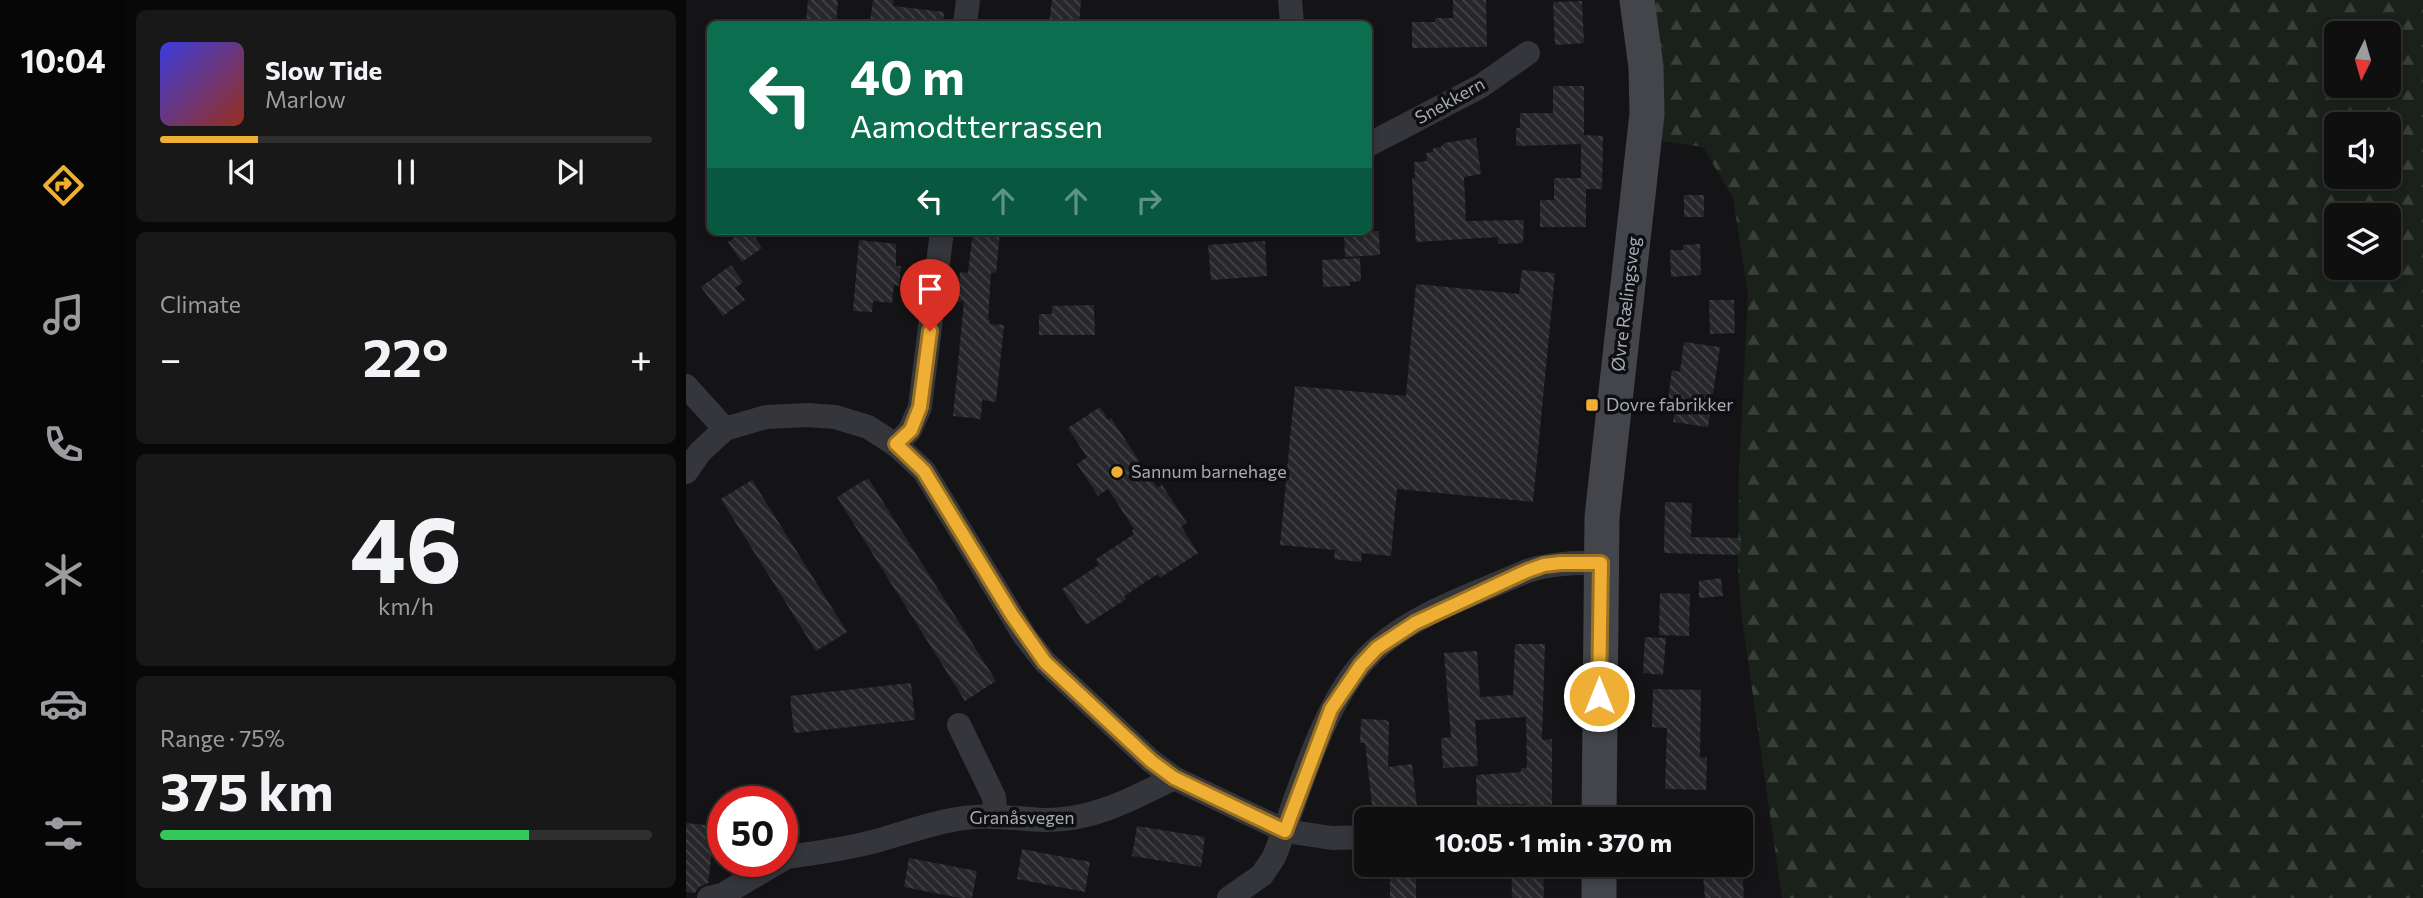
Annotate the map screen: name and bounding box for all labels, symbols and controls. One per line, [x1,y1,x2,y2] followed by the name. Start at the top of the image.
[2324,21,2401,98] north arrow
[2324,21,2401,280] map controls
[20,40,106,80] text: 10:04
[850,45,965,105] text: 40 m
[735,49,826,140] icon: left
[265,54,382,85] text: Slow Tide
[1411,72,1488,128] street label: Snekkern
[265,85,346,113] text: Marlow
[850,105,1103,145] text: Aamodtterrassen
[2324,112,2401,189] button: sound
[223,153,261,191] icon: previous
[387,153,425,191] icon: pause
[551,153,589,191] icon: next
[39,161,88,210] icon: directions
[911,182,949,220] icon: left
[984,182,1022,220] icon: ahead
[1057,182,1095,220] icon: ahead
[1130,182,1168,220] icon: right
[2324,203,2401,280] button: layers
[1606,235,1644,373] street label: Øvre Rælingsveg
[900,259,960,331] pin
[911,270,949,308] icon: arrive
[39,290,88,339] icon: music
[160,290,241,318] text: Climate
[363,324,448,388] text: 22°
[160,334,182,381] text: −
[630,334,652,381] text: +
[1606,393,1733,415] place label: Dovre fabrikker
[1584,397,1600,413] marker: Dovre fabrikker
[39,420,88,469] icon: phone
[1131,460,1287,482] place label: Sannum barnehage
[1109,464,1125,480] marker: Sannum barnehage
[350,490,462,602] text: 46
[39,550,88,599] icon: climate
[378,592,434,620] text: km/h
[1562,659,1636,733] position arrow
[39,679,88,728] icon: car
[160,724,285,752] text: Range · 75%
[160,758,334,822] text: 375 km
[707,786,798,877] speed limit sign: 50
[969,806,1075,828] street label: Granåsvegen
[39,809,88,858] icon: filters
[1435,826,1672,857] text: 10:05 · 1 min · 370 m

